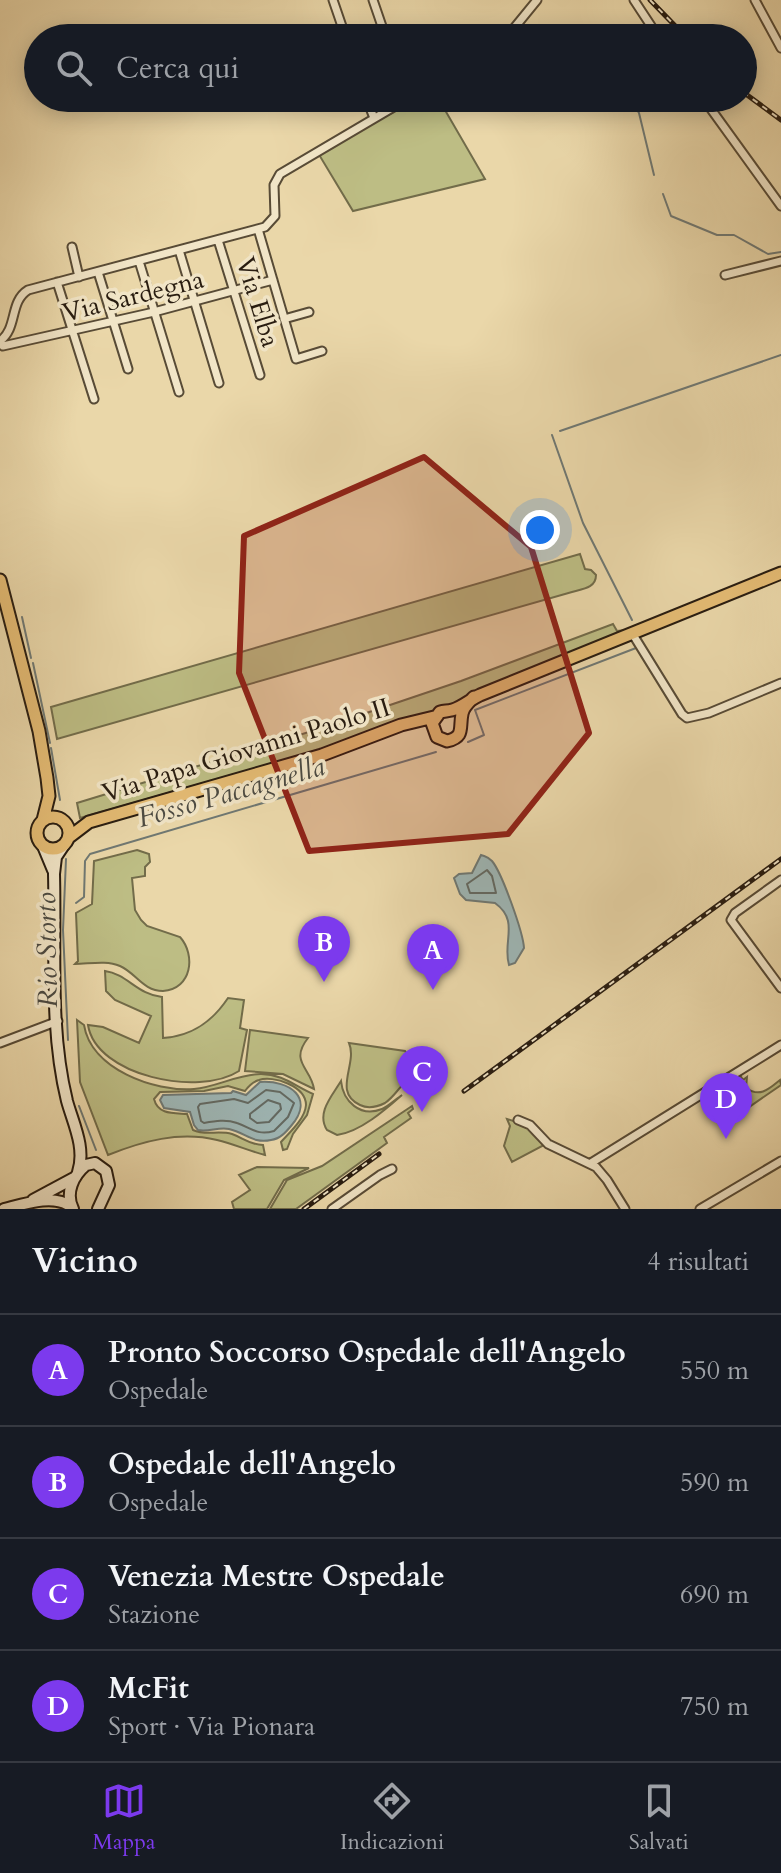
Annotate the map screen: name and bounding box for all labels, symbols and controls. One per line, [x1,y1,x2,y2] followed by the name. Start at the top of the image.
[24,24,757,112] search box
[52,46,96,90] icon: search
[116,48,239,89] text: Cerca qui
[228,253,288,351] street label: Via Elba
[59,262,207,330] street label: Via Sardegna
[520,510,560,550] your location
[98,689,394,811] street label: Via Papa Giovanni Paolo II
[133,747,329,837] water label: Fosso Paccagnella
[27,892,67,1008] water label: Rio Storto
[298,916,350,982] pin: B
[407,924,459,990] pin: A
[396,1046,448,1112] pin: C
[700,1073,752,1139] pin: D
[32,1238,138,1284] text: Vicino
[647,1244,749,1279] text: 4 risultati
[108,1332,626,1373] text: Pronto Soccorso Ospedale dell'Angelo
[48,1353,68,1388] text: A
[680,1353,749,1388] text: 550 m
[108,1373,208,1408] text: Ospedale
[108,1444,396,1485] text: Ospedale dell'Angelo
[49,1465,67,1500] text: B
[680,1465,749,1500] text: 590 m
[108,1485,208,1520] text: Ospedale
[108,1556,445,1597] text: Venezia Mestre Ospedale
[48,1577,68,1612] text: C
[680,1577,749,1612] text: 690 m
[108,1597,200,1632] text: Stazione
[108,1668,189,1709] text: McFit
[47,1689,69,1724] text: D
[680,1689,749,1724] text: 750 m
[108,1709,315,1744] text: Sport · Via Pionara
[92,1779,155,1857] tab: Mappa
[340,1779,444,1857] tab: Indicazioni
[629,1779,689,1857] tab: Salvati

